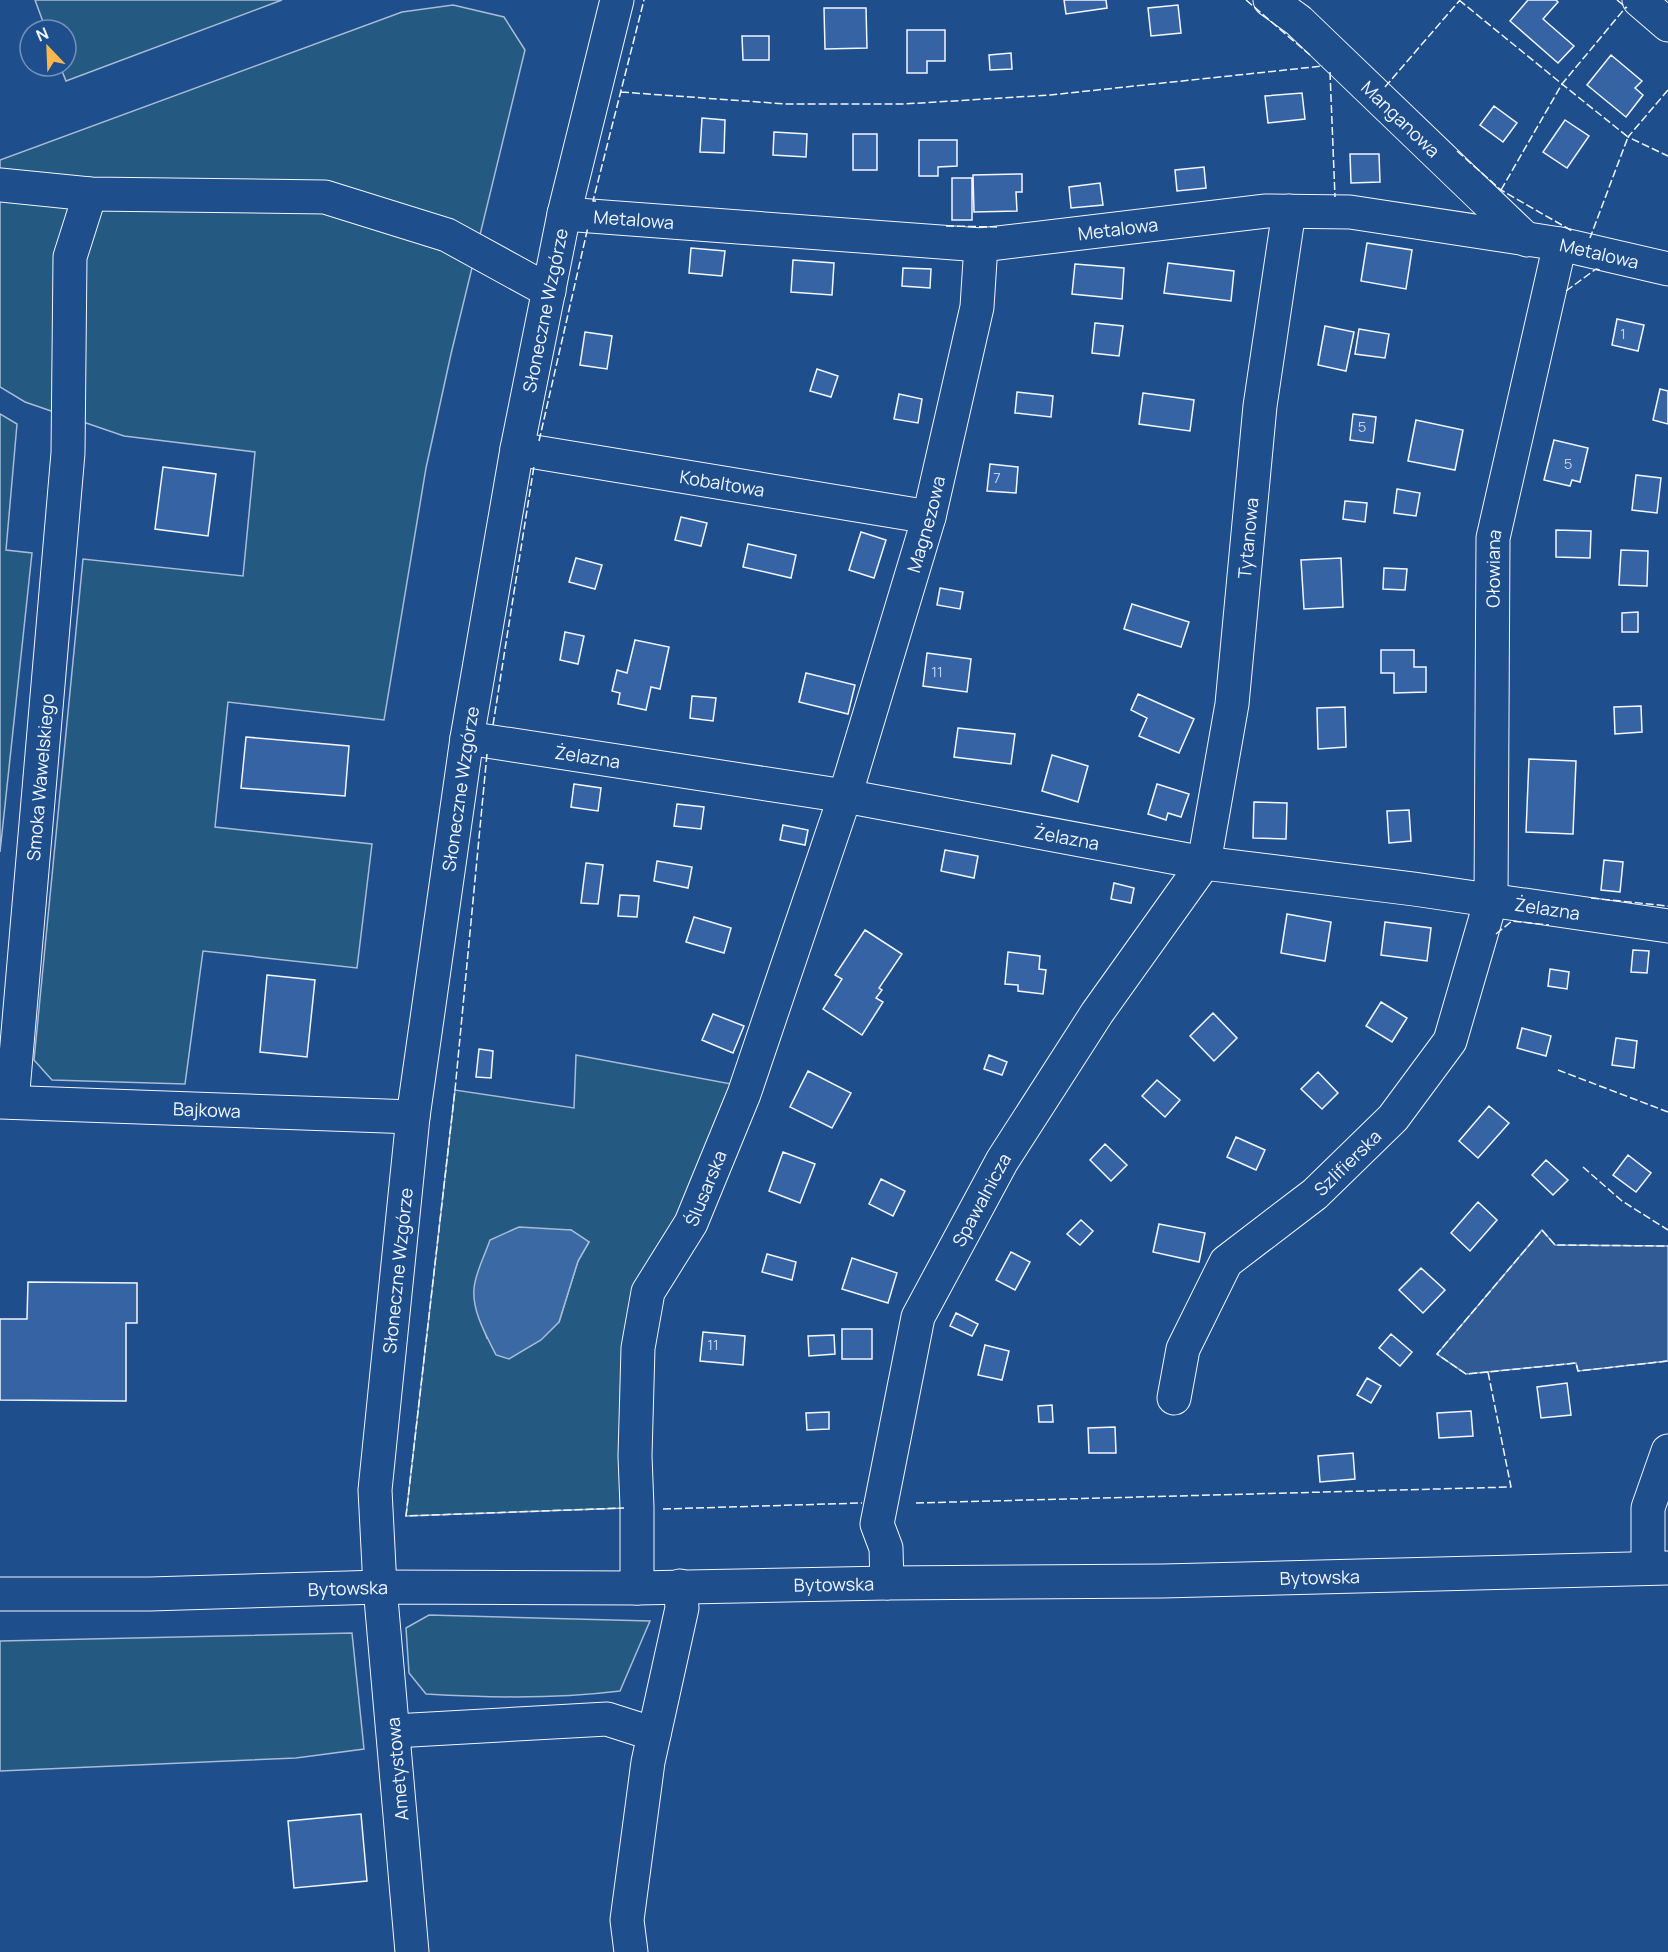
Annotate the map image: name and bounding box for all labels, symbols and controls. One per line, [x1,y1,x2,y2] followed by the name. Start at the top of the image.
[18,18,78,78] north arrow
[33,22,52,47] text: N
[1356,75,1445,162] street label: Manganowa
[593,204,675,234] street label: Metalowa
[1076,212,1159,245] street label: Metalowa
[517,226,573,394] street label: Słoneczne Wzgórze
[1557,232,1641,274] street label: Metalowa
[1620,323,1626,344] house number: 1
[1358,416,1366,437] house number: 5
[1564,453,1572,474] house number: 5
[678,464,767,502] street label: Kobaltowa
[993,467,1001,488] house number: 7
[901,473,950,575] street label: Magnezowa
[1232,497,1263,580] street label: Tytanowa
[1481,527,1507,608] street label: Ołowiana
[931,661,943,682] house number: 11
[21,693,59,862] street label: Smoka Wawelskiego
[436,704,484,873] street label: Słoneczne Wzgórze
[553,740,622,773] street label: Żelazna
[1032,820,1101,855] street label: Żelazna
[1513,892,1582,925] street label: Żelazna
[173,1096,241,1123] street label: Bajkowa
[1309,1124,1386,1201] street label: Szlifierska
[679,1147,732,1230] street label: Ślusarska
[946,1148,1016,1251] street label: Spawalnicza
[377,1186,418,1355] street label: Słoneczne Wzgórze
[707,1334,719,1355] house number: 11
[1279,1564,1360,1590] street label: Bytowska
[793,1571,874,1597] street label: Bytowska
[307,1575,388,1601] street label: Bytowska
[381,1716,413,1822] street label: Ametystowa

